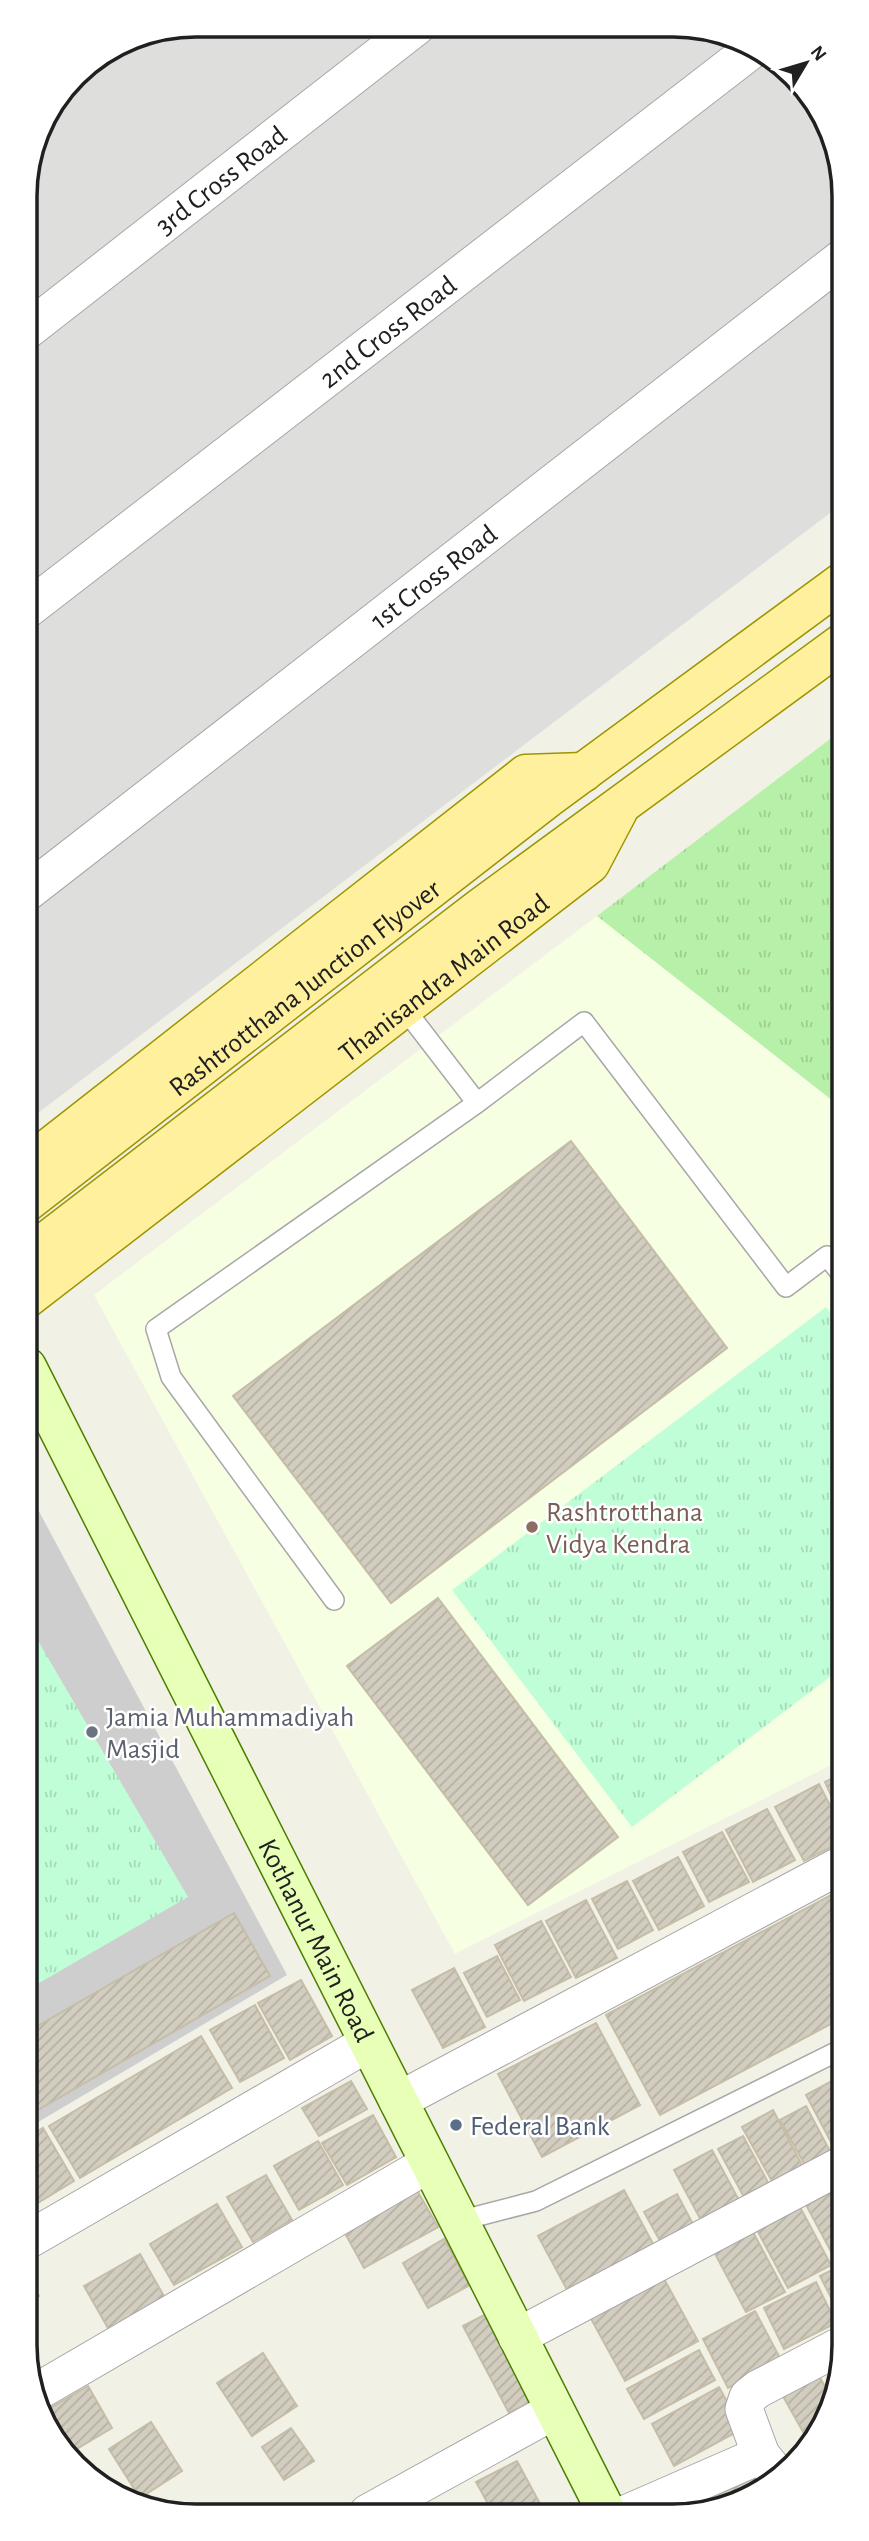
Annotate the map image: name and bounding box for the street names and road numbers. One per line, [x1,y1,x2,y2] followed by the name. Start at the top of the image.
[151,121,292,241] street label: 3rd Cross Road
[315,271,462,394] street label: 2nd Cross Road
[366,520,503,635] street label: 1st Cross Road
[164,875,446,1103] street label: Rashtrotthana Junction Flyover
[334,889,555,1068] street label: Thanisandra Main Road
[252,1835,378,2047] street label: Kothanur Main Road

